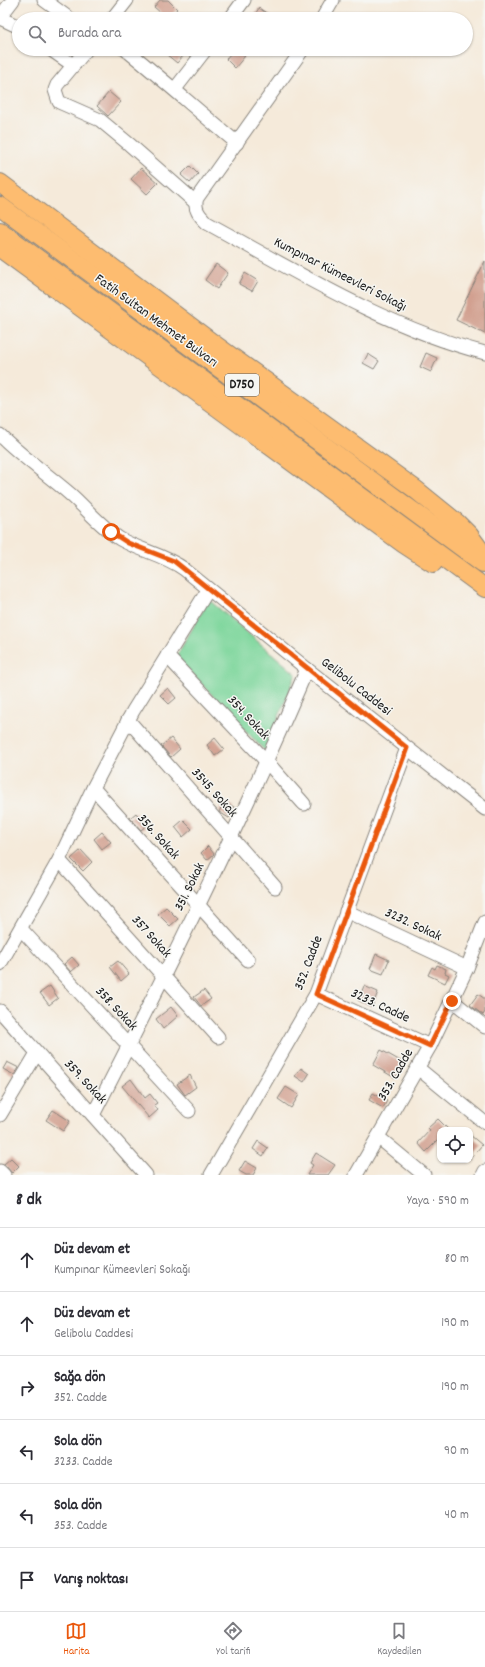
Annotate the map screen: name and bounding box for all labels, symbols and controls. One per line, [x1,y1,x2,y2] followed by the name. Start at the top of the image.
[12,12,473,56] search box
[26,23,48,45] icon: search
[58,23,121,45] text: Burada ara
[270,233,410,317] street label: Kumpınar Kümeevleri Sokağı
[90,269,222,373] street label: Fatih Sultan Mehmet Bulvarı
[225,374,259,396] road number: D750
[102,523,120,541] route start
[316,653,396,721] street label: Gelibolu Caddesi
[222,691,274,745] street label: 354. Sokak
[186,764,242,823] street label: 3545. Sokak
[132,810,184,865] street label: 356. Sokak
[170,859,210,915] street label: 351. Sokak
[381,903,445,947] street label: 3232. Sokak
[126,911,176,963] street label: 357 Sokak
[289,933,329,993] street label: 352. Cadde
[90,982,142,1036] street label: 358. Sokak
[347,984,413,1028] street label: 3233. Cadde
[443,992,461,1010] route end
[373,1045,419,1105] street label: 353. Cadde
[59,1055,111,1109] street label: 359. Sokak
[437,1127,473,1163] map controls
[437,1127,473,1163] button: locate
[16,1189,42,1213] text: 8 dk
[407,1192,469,1211] text: Yaya · 590 m
[54,1239,130,1261] text: Düz devam et
[16,1249,38,1271] icon: ahead
[445,1250,469,1269] text: 80 m
[54,1261,190,1280] text: Kumpınar Kümeevleri Sokağı
[54,1303,130,1325] text: Düz devam et
[16,1313,38,1335] icon: ahead
[441,1314,469,1333] text: 190 m
[54,1325,133,1344] text: Gelibolu Caddesi
[54,1367,105,1389] text: Sağa dön
[16,1377,38,1399] icon: right
[441,1378,469,1397] text: 190 m
[54,1389,107,1408] text: 352. Cadde
[54,1431,102,1453] text: Sola dön
[16,1441,38,1463] icon: left
[444,1442,469,1461] text: 90 m
[54,1453,113,1472] text: 3233. Cadde
[54,1495,102,1517] text: Sola dön
[16,1505,38,1527] icon: left
[445,1506,469,1525] text: 40 m
[54,1517,107,1536] text: 353. Cadde
[16,1569,38,1591] icon: arrive
[54,1569,128,1591] text: Varış noktası
[63,1620,89,1660] tab: Harita
[216,1620,251,1660] tab: Yol tarifi
[377,1620,422,1660] tab: Kaydedilen

